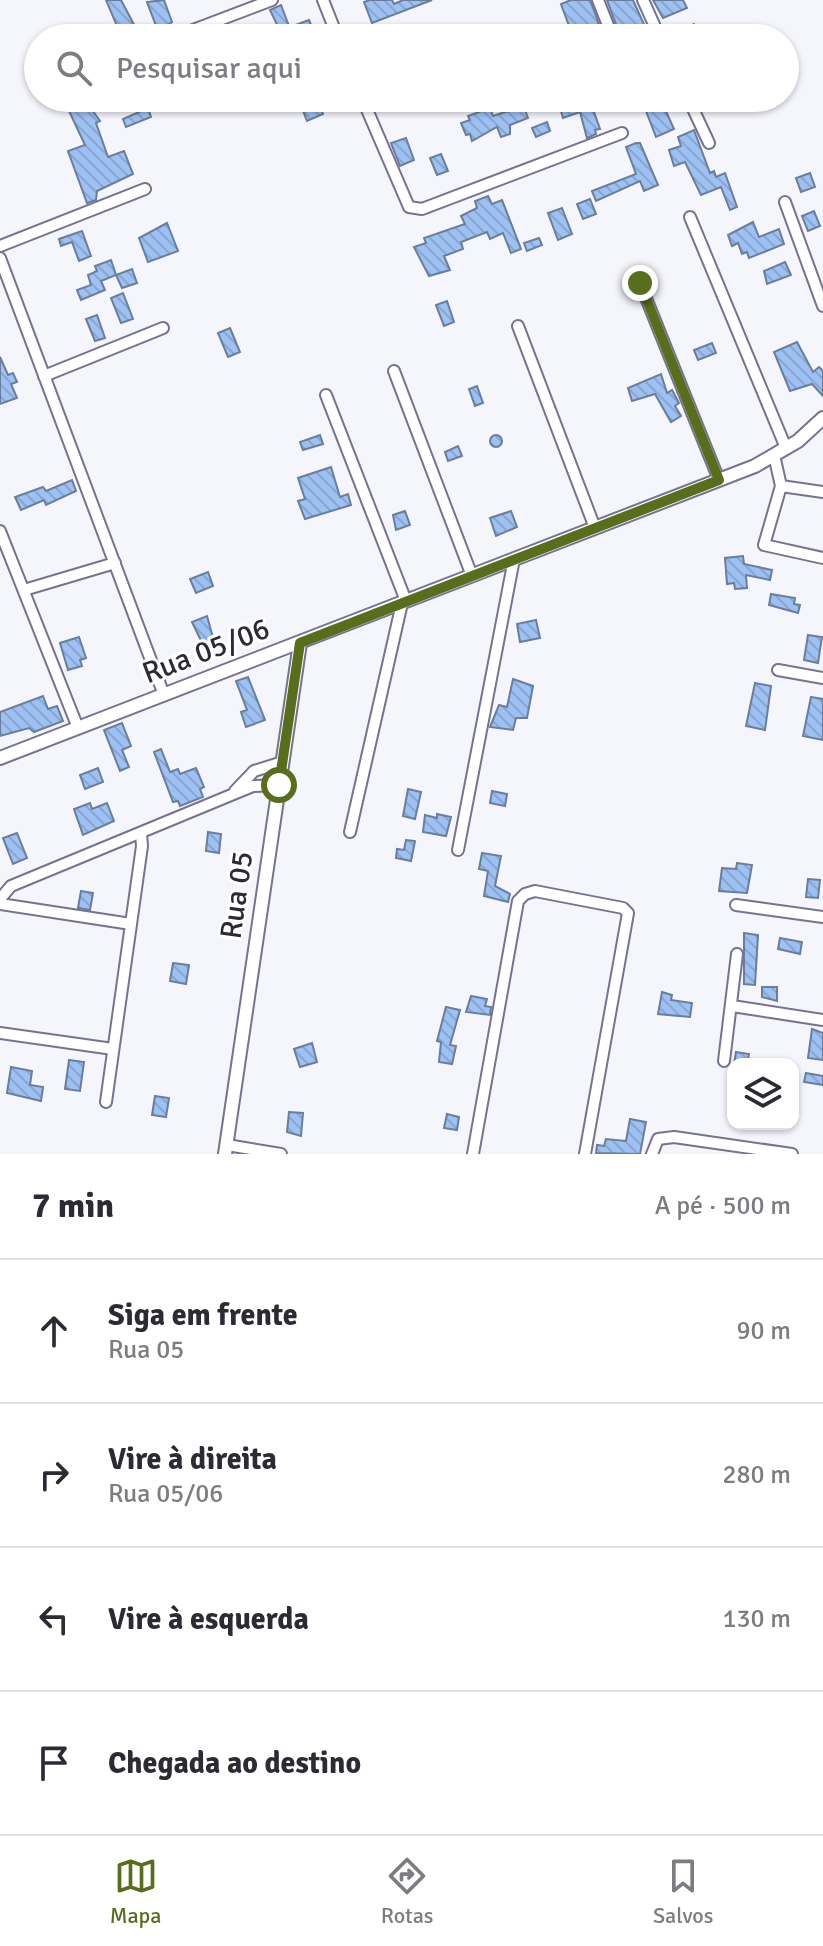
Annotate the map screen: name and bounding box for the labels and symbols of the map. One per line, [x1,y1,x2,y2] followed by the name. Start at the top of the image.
[622,265,658,301] route end
[137,610,275,692] street label: Rua 05/06
[261,767,297,803] route start
[213,849,261,941] street label: Rua 05

